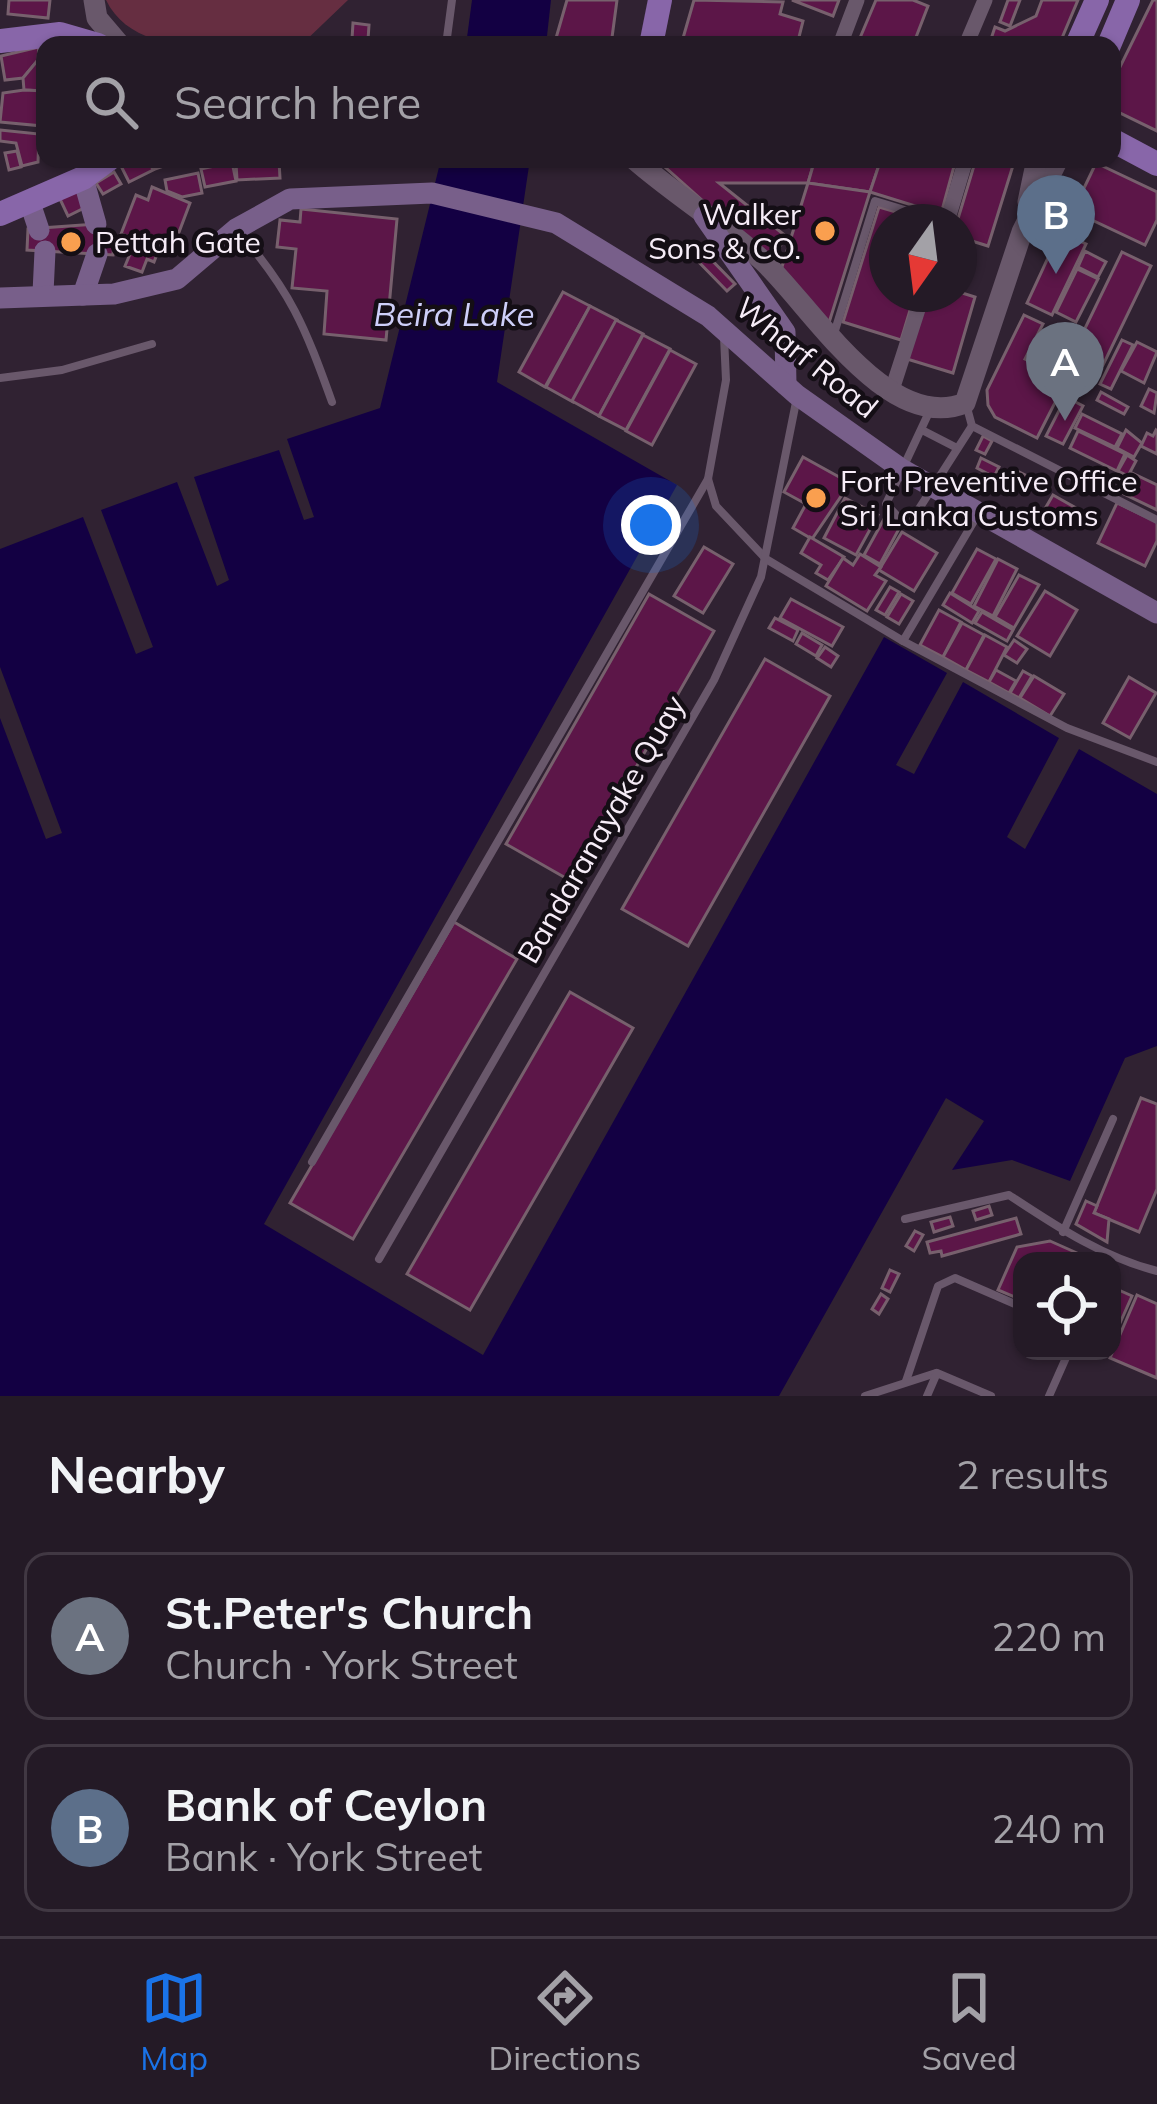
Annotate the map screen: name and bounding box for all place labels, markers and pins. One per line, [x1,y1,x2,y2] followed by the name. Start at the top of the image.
[1017,175,1095,274] pin: B
[648,195,801,267] place label: Walker Sons & CO.
[812,218,838,244] marker: Walker Sons & CO.
[95,223,261,261] place label: Pettah Gate
[58,229,84,255] marker: Pettah Gate
[1026,322,1104,421] pin: A
[840,462,1138,534] place label: Fort Preventive Office Sri Lanka Customs
[803,485,829,511] marker: Fort Preventive Office Sri Lanka Customs

